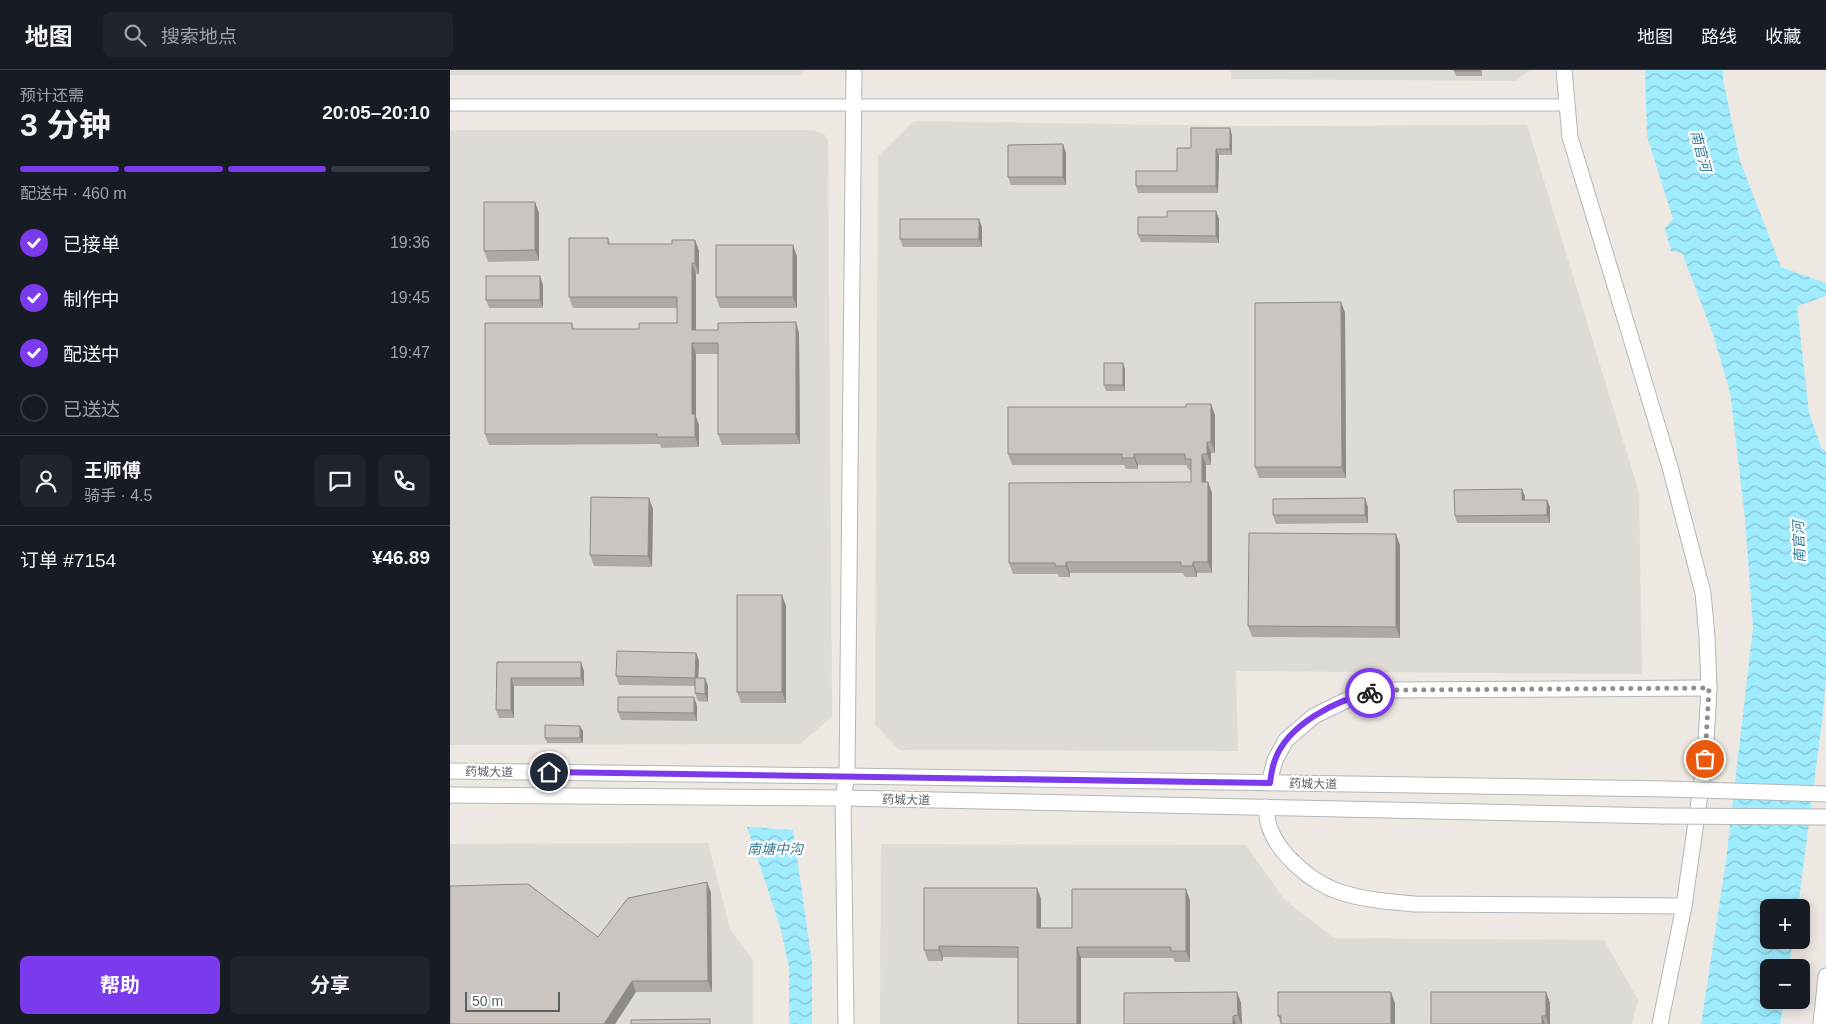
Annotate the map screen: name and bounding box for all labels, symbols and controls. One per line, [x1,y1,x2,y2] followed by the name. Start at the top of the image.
[103,12,453,57] search box
[121,21,149,49] icon: search
[25,23,73,50] text: 地图
[161,26,237,47] text: 搜索地点
[1637,27,1673,47] text: 地图
[1701,27,1737,47] text: 路线
[1765,27,1801,47] text: 收藏
[20,87,84,104] text: 预计还需
[322,102,430,123] text: 20:05–20:10
[20,107,111,143] text: 3 分钟
[1688,129,1715,176] water label: 南官河
[20,185,127,202] text: 配送中 · 460 m
[20,229,48,257] icon: check
[63,234,120,255] text: 已接单
[390,234,430,251] text: 19:36
[20,284,48,312] icon: check
[63,289,120,310] text: 制作中
[390,289,430,306] text: 19:45
[20,339,48,367] icon: check
[63,344,120,365] text: 配送中
[390,344,430,361] text: 19:47
[63,399,120,420] text: 已送达
[20,455,72,507] button: person
[314,455,366,507] button: chat
[378,455,430,507] button: phone
[84,460,141,481] text: 王师傅
[84,487,152,504] text: 骑手 · 4.5
[1790,518,1808,563] water label: 南官河
[372,547,430,568] text: ¥46.89
[20,550,116,571] text: 订单 #7154
[1345,668,1395,718] courier
[1356,679,1384,707] icon: bike
[1684,738,1726,780] pin
[1691,745,1719,773] icon: bag
[528,751,570,793] pin
[535,758,563,786] icon: home
[465,765,513,779] street label: 药城大道
[1289,777,1337,791] street label: 药城大道
[882,793,930,807] street label: 药城大道
[747,841,805,857] water label: 南塘中沟
[1760,899,1810,1009] map controls
[1760,899,1810,949] button: +
[20,956,220,1014] button: 帮助
[230,956,430,1014] button: 分享
[1760,959,1810,1009] button: −
[465,989,560,1012] scale bar
[472,993,503,1009] text: 50 m

